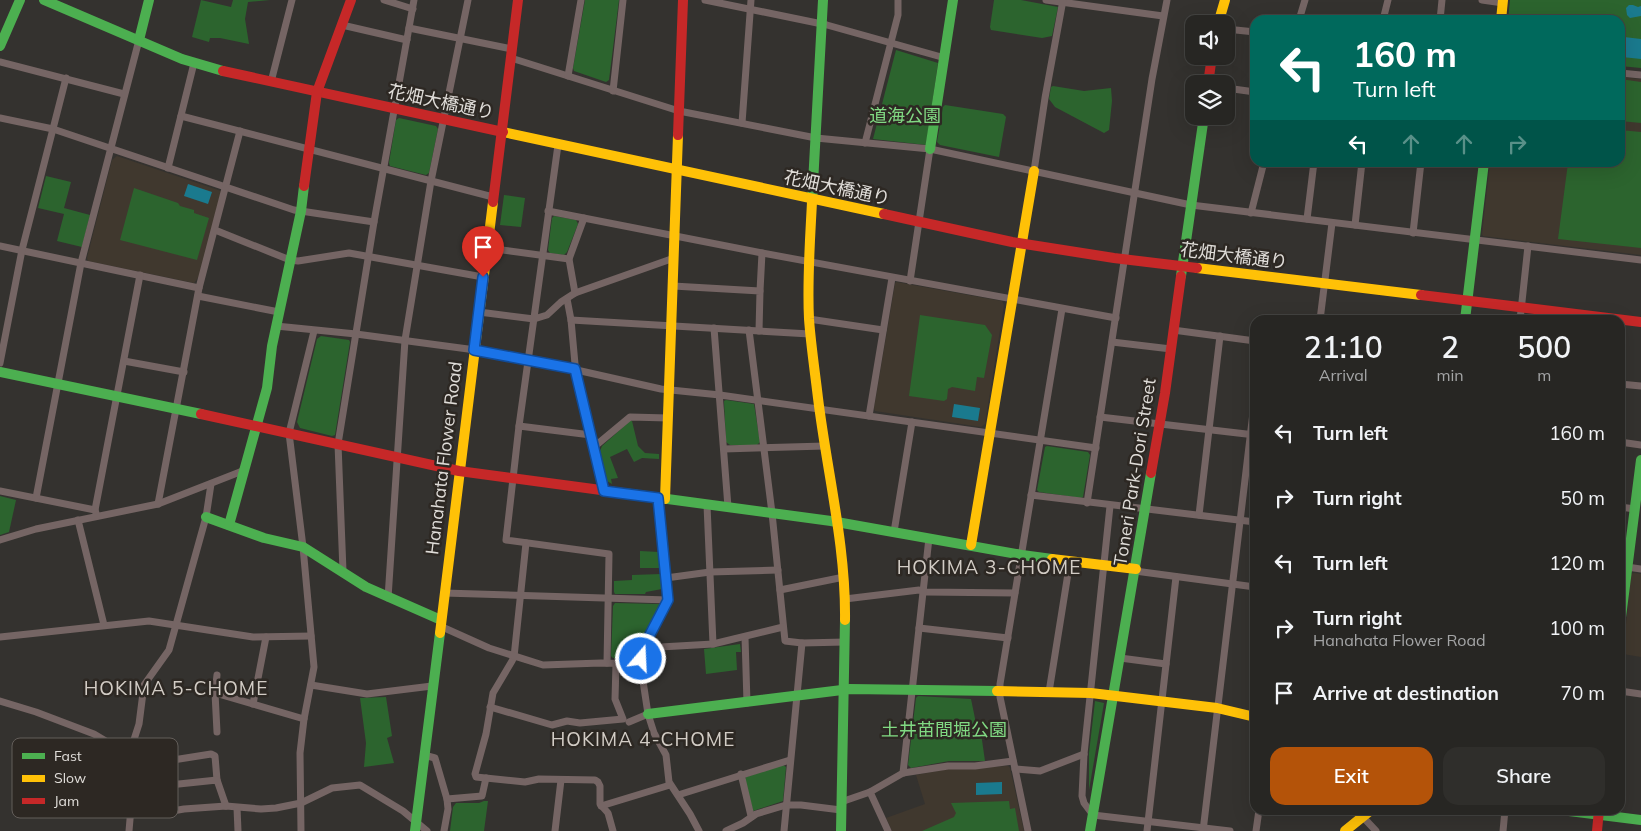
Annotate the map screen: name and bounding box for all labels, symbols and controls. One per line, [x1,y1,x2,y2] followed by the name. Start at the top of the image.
[1185,15,1235,125] map controls
[1185,15,1235,65] button: sound
[1353,32,1457,76] text: 160 m
[1270,35,1335,100] icon: left
[1185,75,1235,125] button: layers
[1353,75,1436,103] text: Turn left
[386,79,496,124] street label: 花畑大橋通り
[869,104,941,127] park label: 道海公園
[1344,130,1372,158] icon: left
[1397,130,1425,158] icon: ahead
[1450,130,1478,158] icon: ahead
[1503,130,1531,158] icon: right
[782,165,892,210] street label: 花畑大橋通り
[462,226,504,277] pin
[469,233,497,261] icon: arrive
[1179,238,1289,273] street label: 花畑大橋通り
[1304,328,1383,366] text: 21:10
[1441,328,1459,366] text: 2
[1517,328,1571,366] text: 500
[420,360,467,556] street label: Hanahata Flower Road
[1319,365,1368,385] text: Arrival
[1436,365,1464,385] text: min
[1537,365,1551,385] text: m
[1108,376,1161,567] street label: Toneri Park-Dori Street
[1270,419,1298,447] icon: left
[1313,421,1388,445] text: Turn left
[1549,421,1605,445] text: 160 m
[1270,484,1298,512] icon: right
[1313,486,1402,510] text: Turn right
[1561,486,1605,510] text: 50 m
[1270,549,1298,577] icon: left
[1313,551,1388,575] text: Turn left
[1549,551,1605,575] text: 120 m
[897,555,1081,579] district label: HOKIMA 3-CHOME
[1313,606,1402,630] text: Turn right
[1270,614,1298,642] icon: right
[1549,616,1605,640] text: 100 m
[1313,630,1486,650] text: Hanahata Flower Road
[614,632,666,684] position arrow
[84,676,268,700] district label: HOKIMA 5-CHOME
[1270,679,1298,707] icon: arrive
[1313,681,1499,705] text: Arrive at destination
[1561,681,1605,705] text: 70 m
[881,718,1007,741] park label: 土井苗間堀公園
[551,727,735,751] district label: HOKIMA 4-CHOME
[12,738,178,818] legend
[54,747,82,765] text: Fast
[1270,747,1433,805] button: Exit
[1443,747,1605,805] button: Share
[54,769,86,787] text: Slow
[54,792,79,810] text: Jam

